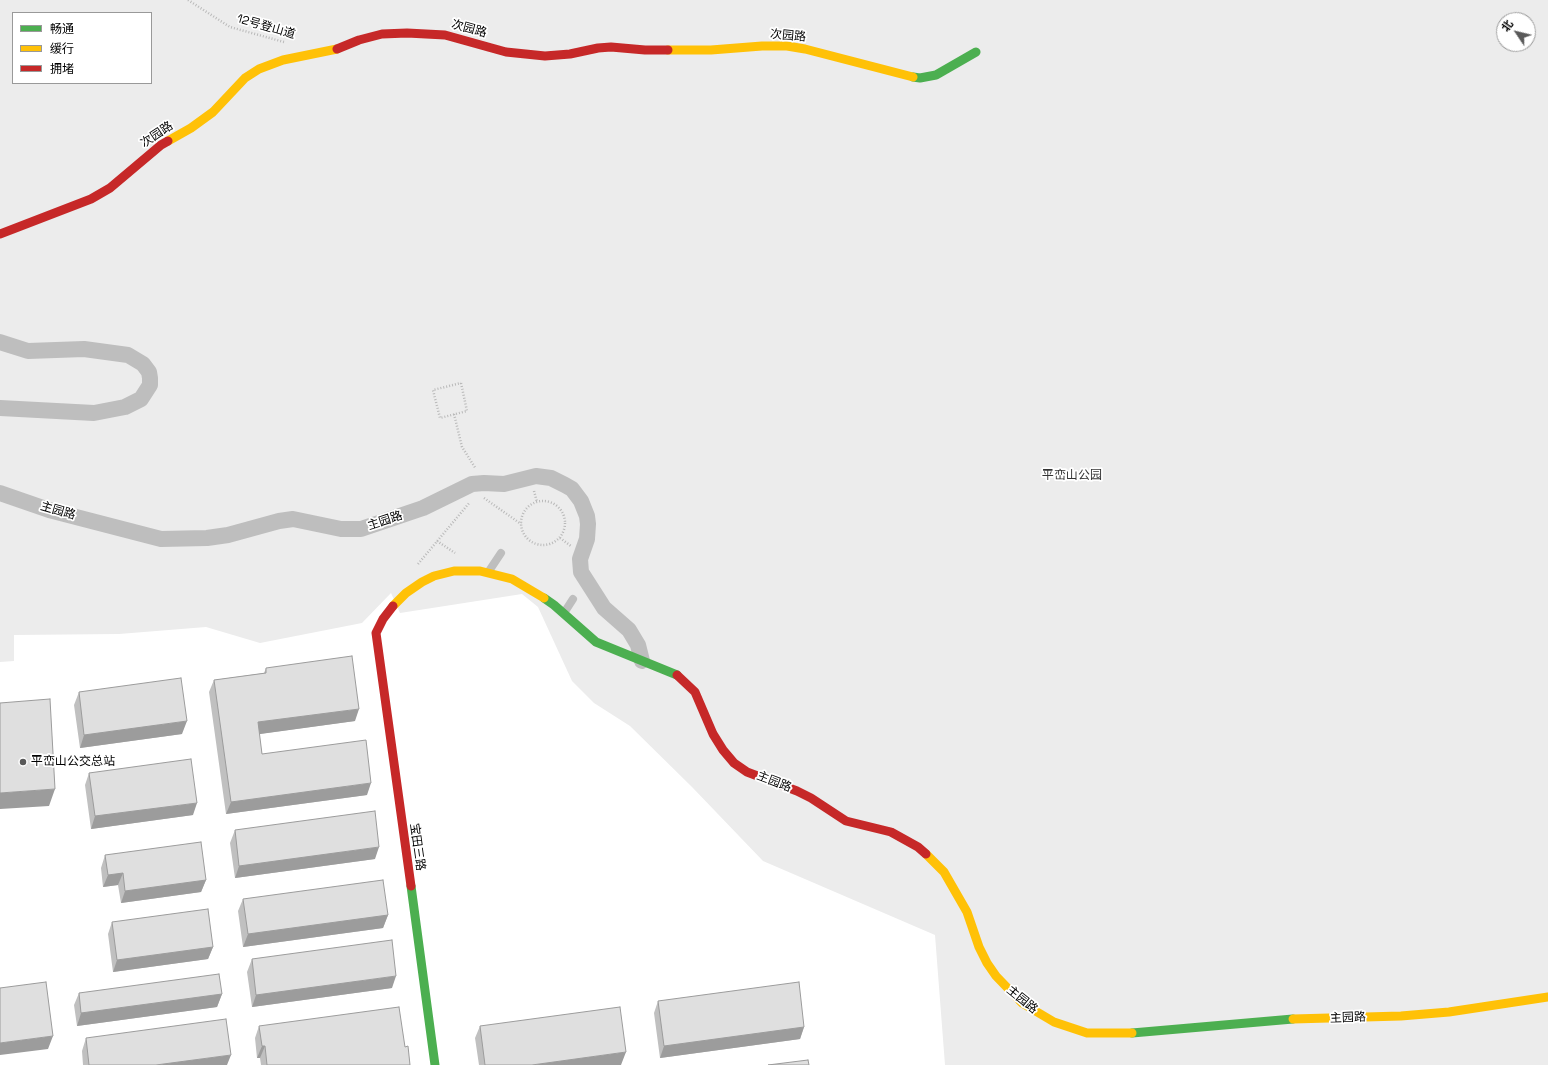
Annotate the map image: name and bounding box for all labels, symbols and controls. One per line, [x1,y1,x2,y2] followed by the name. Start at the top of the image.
[12,12,152,84] legend
[235,12,297,42] street label: 12号登山道
[1496,12,1536,52] north arrow
[450,17,488,41] street label: 次园路
[1498,17,1516,34] text: 北
[50,21,74,37] text: 畅通
[769,27,807,45] street label: 次园路
[50,41,74,57] text: 缓行
[50,61,74,77] text: 拥堵
[138,119,176,151] street label: 次园路
[1042,469,1102,483] park label: 平峦山公园
[39,499,77,523] street label: 主园路
[366,509,404,533] street label: 主园路
[31,755,115,769] place label: 平峦山公交总站
[18,757,28,767] marker: 平峦山公交总站
[755,769,793,795] street label: 主园路
[407,822,427,872] street label: 宝田三路
[1003,983,1041,1017] street label: 主园路
[1330,1010,1366,1026] street label: 主园路

